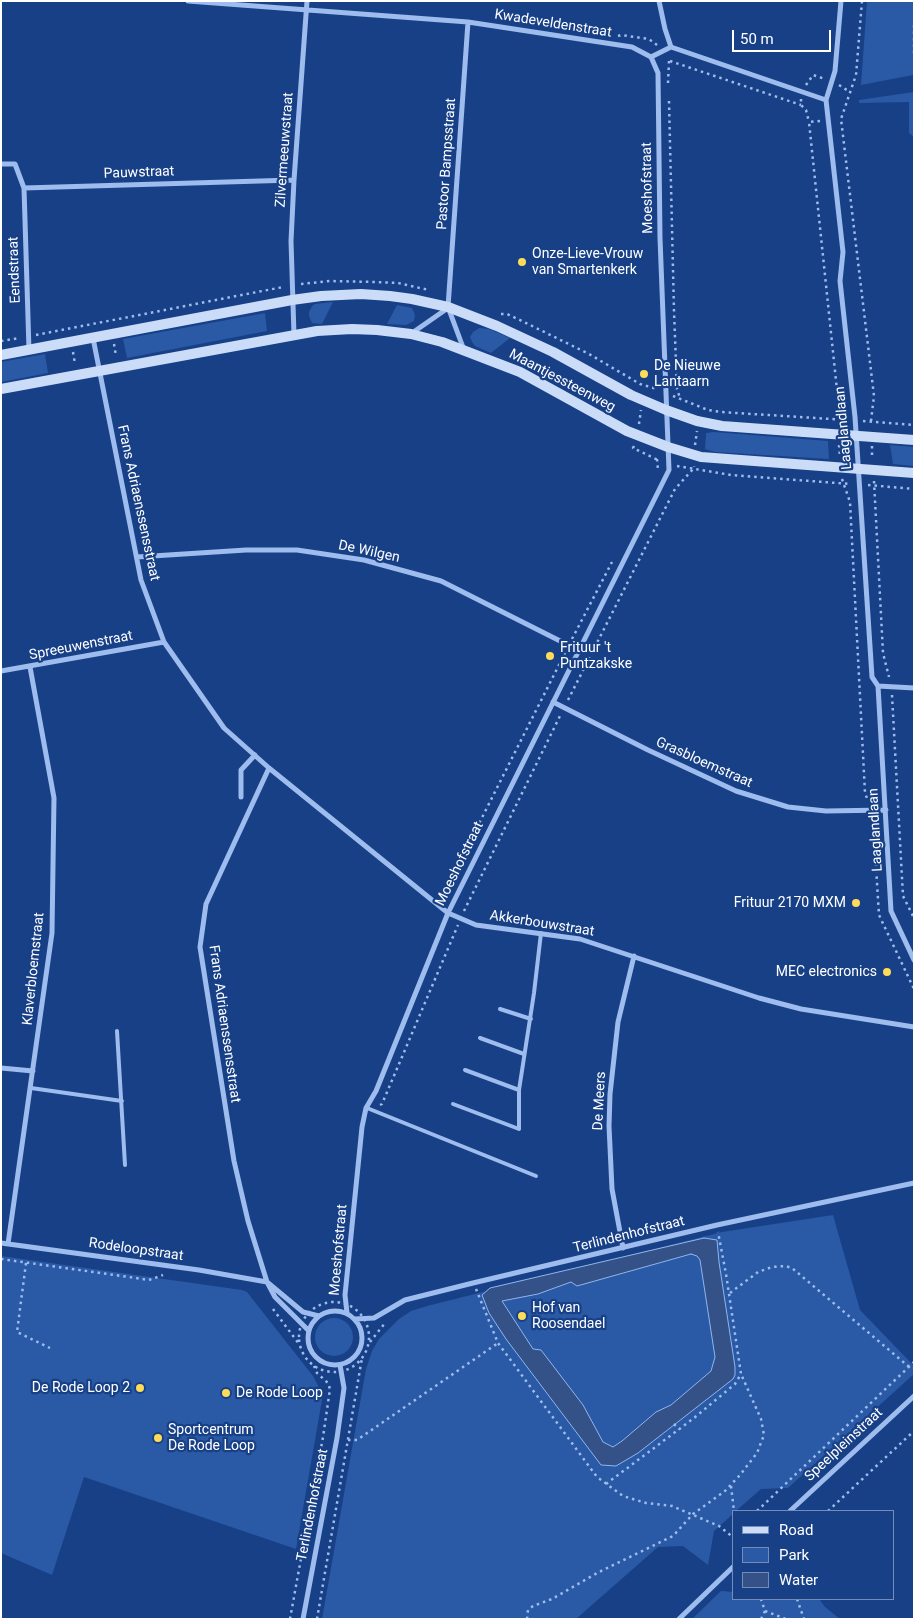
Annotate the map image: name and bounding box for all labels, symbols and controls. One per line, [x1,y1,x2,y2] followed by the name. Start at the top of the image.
[493,6,613,42] street label: Kwadeveldenstraat
[735,20,834,52] scale bar
[740,30,774,48] text: 50 m
[273,92,297,208] street label: Zilvermeeuwstraat
[434,98,460,230] street label: Pastoor Bampsstraat
[639,142,657,234] street label: Moeshofstraat
[103,163,175,183] street label: Pauwstraat
[5,236,25,304] street label: Eendstraat
[532,246,643,278] place label: Onze-Lieve-Vrouw van Smartenkerk
[516,256,528,268] marker: Onze-Lieve-Vrouw van Smartenkerk
[506,346,618,416] street label: Maantjessteenweg
[654,358,721,391] place label: De Nieuwe Lantaarn
[638,368,650,380] marker: De Nieuwe Lantaarn
[832,386,856,470] street label: Laaglandlaan
[113,424,163,582] street label: Frans Adriaenssensstraat
[337,537,401,567] street label: De Wilgen
[28,628,134,664] street label: Spreeuwenstraat
[560,640,632,672] place label: Frituur 't Puntzakske
[544,650,556,662] marker: Frituur 't Puntzakske
[653,734,755,792] street label: Grasbloemstraat
[865,788,887,872] street label: Laaglandlaan
[432,819,488,909] street label: Moeshofstraat
[734,895,846,911] place label: Frituur 2170 MXM
[850,897,862,909] marker: Frituur 2170 MXM
[489,907,595,941] street label: Akkerbouwstraat
[20,912,48,1026] street label: Klaverbloemstraat
[205,944,243,1104] street label: Frans Adriaenssensstraat
[776,964,877,980] place label: MEC electronics
[881,966,893,978] marker: MEC electronics
[590,1071,610,1131] street label: De Meers
[327,1204,351,1296] street label: Moeshofstraat
[572,1213,686,1257] street label: Terlindenhofstraat
[88,1235,184,1265] street label: Rodeloopstraat
[532,1300,605,1332] place label: Hof van Roosendael
[516,1310,528,1322] marker: Hof van Roosendael
[32,1380,130,1396] place label: De Rode Loop 2
[134,1382,146,1394] marker: De Rode Loop 2
[236,1385,323,1401] place label: De Rode Loop
[220,1387,232,1399] marker: De Rode Loop
[802,1405,886,1485] street label: Speelpleinstraat
[168,1422,255,1454] place label: Sportcentrum De Rode Loop
[152,1432,164,1444] marker: Sportcentrum De Rode Loop
[294,1447,332,1563] street label: Terlindenhofstraat
[732,1510,895,1600] legend
[779,1521,813,1539] text: Road
[779,1546,809,1564] text: Park
[779,1571,818,1589] text: Water

